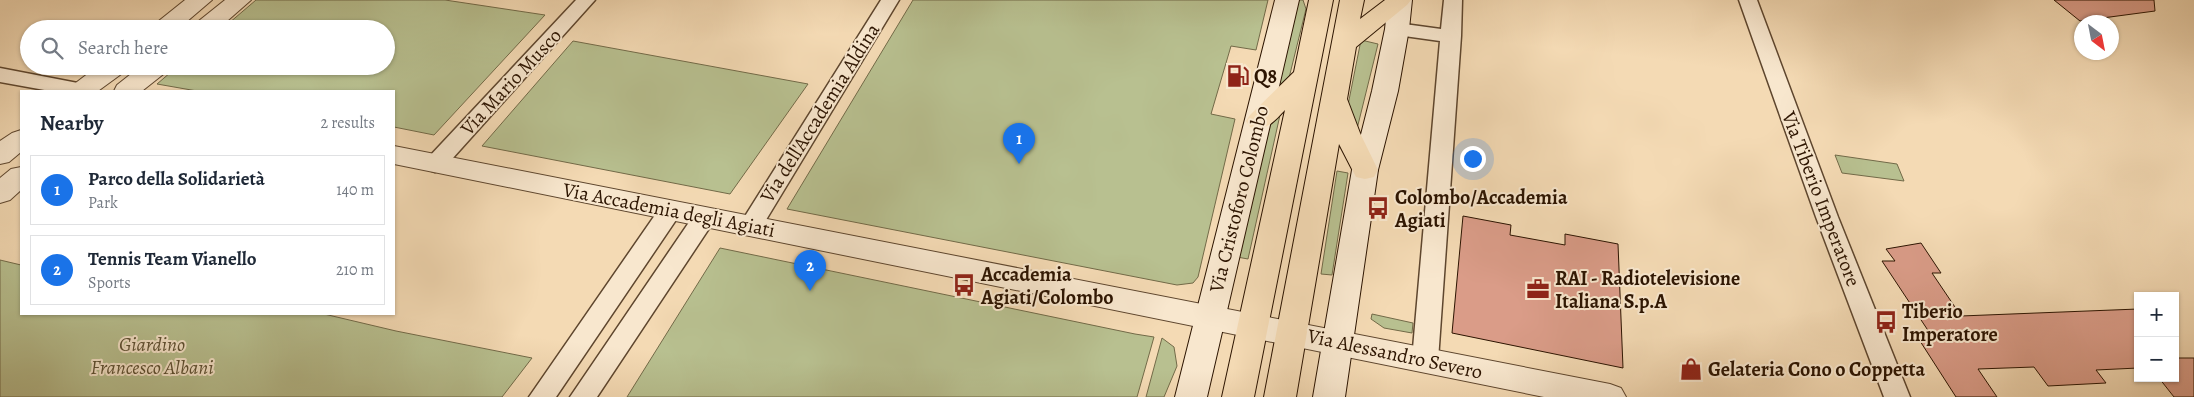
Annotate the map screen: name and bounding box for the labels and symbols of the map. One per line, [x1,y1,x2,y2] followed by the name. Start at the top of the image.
[2074,15,2119,60] north arrow
[753,18,887,209] street label: Via dell'Accademia Aldina
[454,23,568,142] street label: Via Mario Musco
[1225,63,1251,89] fuel station icon: Q8
[1254,63,1277,90] place label: Q8
[1202,103,1275,296] street label: Via Cristoforo Colombo
[1775,107,1867,290] street label: Via Tiberio Imperatore
[1003,123,1035,164] pin: 1
[1460,146,1486,172] your location
[560,176,777,244] street label: Via Accademia degli Agiati
[1394,184,1568,234] place label: Colombo/Accademia Agiati
[1365,195,1391,221] bus stop icon: Colombo/Accademia Agiati
[794,250,826,291] pin: 2
[980,261,1114,311] place label: Accademia Agiati/Colombo
[1555,265,1740,315] place label: RAI - Radiotelevisione Italiana S.p.A
[951,272,977,298] bus stop icon: Accademia Agiati/Colombo
[1525,276,1551,302] office icon: RAI - Radiotelevisione Italiana S.p.A
[1902,298,1998,348] place label: Tiberio Imperatore
[1873,309,1899,335] bus stop icon: Tiberio Imperatore
[1304,322,1485,386] street label: Via Alessandro Severo
[90,331,214,381] park label: Giardino Francesco Albani
[1678,356,1704,382] shop icon: Gelateria Cono o Coppetta
[1708,356,1925,383] place label: Gelateria Cono o Coppetta

